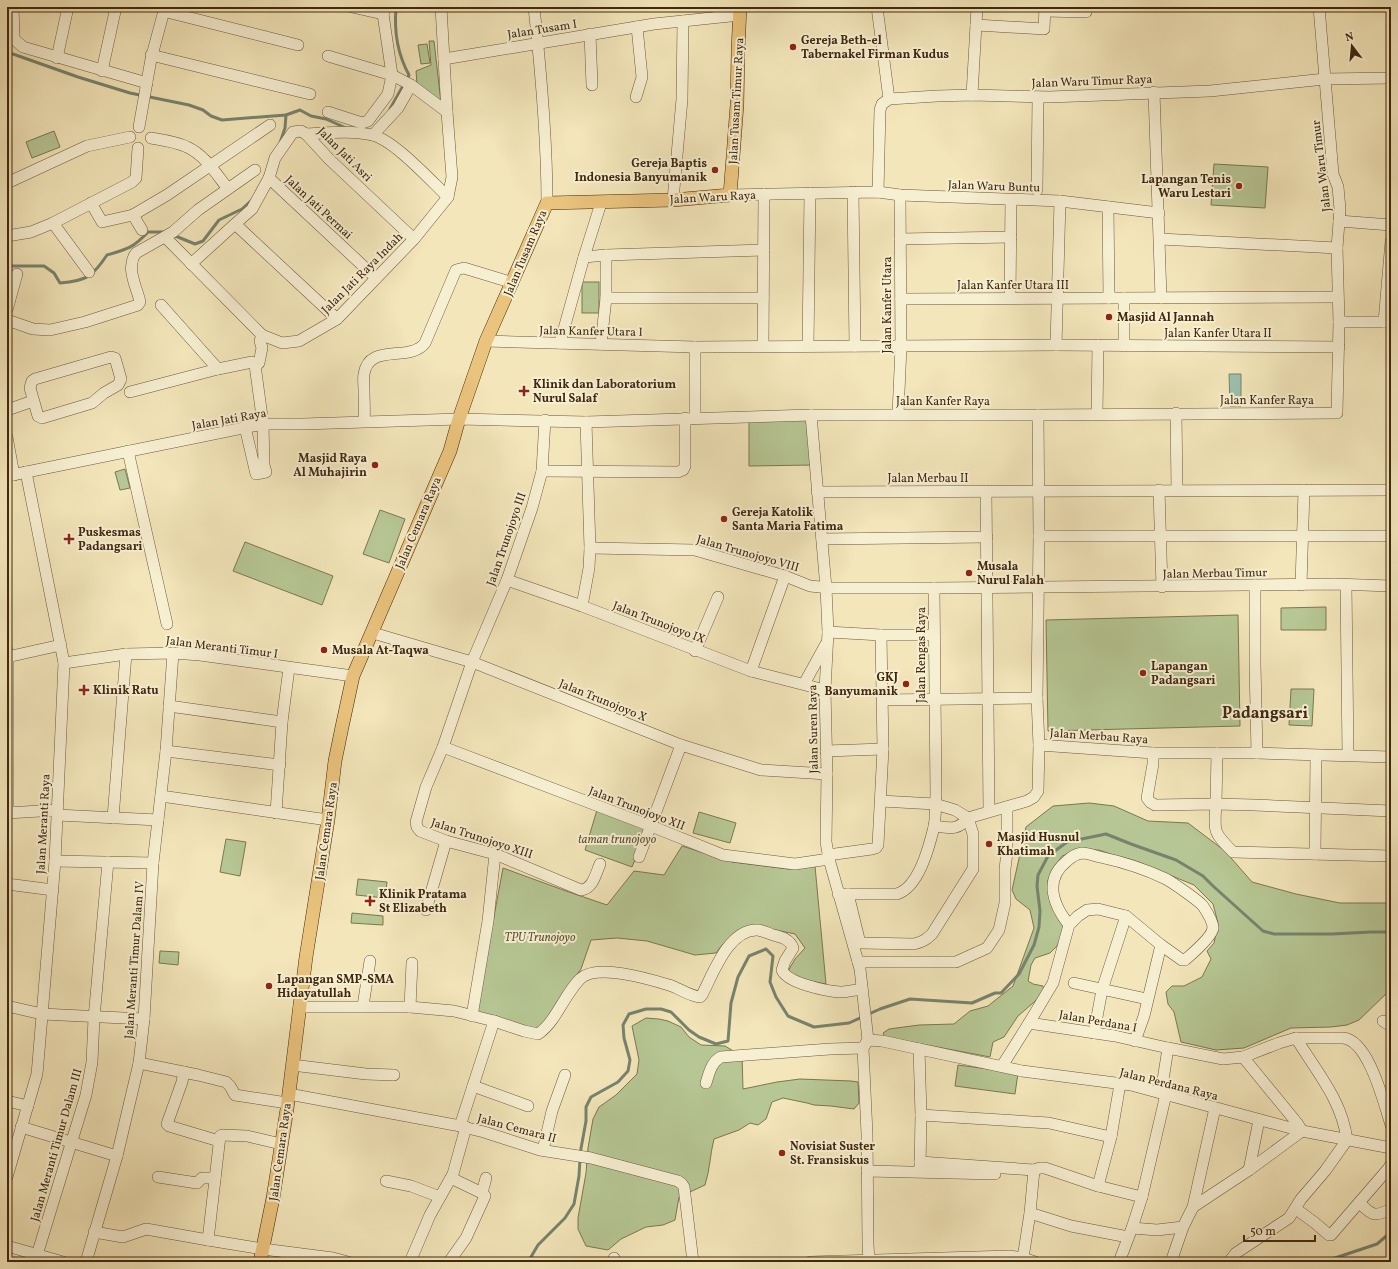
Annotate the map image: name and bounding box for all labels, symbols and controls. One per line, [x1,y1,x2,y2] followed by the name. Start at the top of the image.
[506,17,578,43] street label: Jalan Tusam I
[1332,26,1372,66] north arrow
[1344,30,1356,46] text: N
[801,33,949,63] place label: Gereja Beth-el Tabernakel Firman Kudus
[726,37,748,165] street label: Jalan Tusam Timur Raya
[788,42,798,52] marker: Gereja Beth-el Tabernakel Firman Kudus
[1031,72,1153,92] street label: Jalan Waru Timur Raya
[1308,119,1336,213] street label: Jalan Waru Timur
[313,124,375,186] street label: Jalan Jati Asri
[575,156,708,186] place label: Gereja Baptis Indonesia Banyumanik
[710,165,720,175] marker: Gereja Baptis Indonesia Banyumanik
[281,172,356,243] street label: Jalan Jati Permai
[1141,172,1231,202] place label: Lapangan Tenis Waru Lestari
[947,177,1041,197] street label: Jalan Waru Buntu
[1234,181,1244,191] marker: Lapangan Tenis Waru Lestari
[670,188,757,208] street label: Jalan Waru Raya
[501,208,551,299] street label: Jalan Tusam Raya
[319,230,407,318] street label: Jalan Jati Raya Indah
[880,257,896,353] street label: Jalan Kanfer Utara
[957,278,1069,294] street label: Jalan Kanfer Utara III
[1117,310,1214,326] place label: Masjid Al Jannah
[1104,312,1114,322] marker: Masjid Al Jannah
[539,323,643,341] street label: Jalan Kanfer Utara I
[1164,326,1272,342] street label: Jalan Kanfer Utara II
[533,377,676,407] place label: Klinik dan Laboratorium Nurul Salaf
[518,385,530,397] marker: Klinik dan Laboratorium Nurul Salaf
[1220,393,1314,409] street label: Jalan Kanfer Raya
[896,394,990,410] street label: Jalan Kanfer Raya
[191,406,268,434] street label: Jalan Jati Raya
[293,451,367,481] place label: Masjid Raya Al Muhajirin
[370,460,380,470] marker: Masjid Raya Al Muhajirin
[888,471,968,487] street label: Jalan Merbau II
[392,475,446,572] street label: Jalan Cemara Raya
[483,490,530,588] street label: Jalan Trunojoyo III
[732,505,844,535] place label: Gereja Katolik Santa Maria Fatima
[719,514,729,524] marker: Gereja Katolik Santa Maria Fatima
[78,525,143,555] place label: Puskesmas Padangsari
[695,532,801,576] street label: Jalan Trunojoyo VIII
[63,533,75,545] marker: Puskesmas Padangsari
[977,559,1044,589] place label: Musala Nurul Falah
[1163,565,1267,583] street label: Jalan Merbau Timur
[964,568,974,578] marker: Musala Nurul Falah
[610,598,707,648] street label: Jalan Trunojoyo IX
[914,607,930,703] street label: Jalan Rengas Raya
[165,633,279,663] street label: Jalan Meranti Timur I
[332,643,429,659] place label: Musala At-Taqwa
[319,645,329,655] marker: Musala At-Taqwa
[1151,659,1216,689] place label: Lapangan Padangsari
[1138,668,1148,678] marker: Lapangan Padangsari
[824,670,899,700] place label: GKJ Banyumanik
[556,676,649,726] street label: Jalan Trunojoyo X
[901,679,911,689] marker: GKJ Banyumanik
[93,683,159,699] place label: Klinik Ratu
[78,684,90,696] marker: Klinik Ratu
[805,684,823,774] street label: Jalan Suren Raya
[1222,703,1308,725] district label: Padangsari
[1049,726,1149,748] street label: Jalan Merbau Raya
[33,774,55,875] street label: Jalan Meranti Raya
[312,781,342,881] street label: Jalan Cemara Raya
[586,783,687,835] street label: Jalan Trunojoyo XII
[429,815,535,863] street label: Jalan Trunojoyo XIII
[997,830,1079,860] place label: Masjid Husnul Khatimah
[578,832,657,848] park label: taman trunojoyo
[984,839,994,849] marker: Masjid Husnul Khatimah
[121,881,149,1040] street label: Jalan Meranti Timur Dalam IV
[379,887,467,917] place label: Klinik Pratama St Elizabeth
[364,895,376,907] marker: Klinik Pratama St Elizabeth
[505,930,576,946] park label: TPU Trunojoyo
[277,972,395,1002] place label: Lapangan SMP-SMA Hidayatullah
[264,981,274,991] marker: Lapangan SMP-SMA Hidayatullah
[1058,1007,1138,1037] street label: Jalan Perdana I
[1118,1065,1220,1105] street label: Jalan Perdana Raya
[27,1067,87,1224] street label: Jalan Meranti Timur Dalam III
[266,1102,296,1202] street label: Jalan Cemara Raya
[476,1111,558,1147] street label: Jalan Cemara II
[790,1139,875,1169] place label: Novisiat Suster St. Fransiskus
[777,1148,787,1158] marker: Novisiat Suster St. Fransiskus
[1244,1217,1315,1243] scale bar
[1250,1224,1276,1240] text: 50 m

